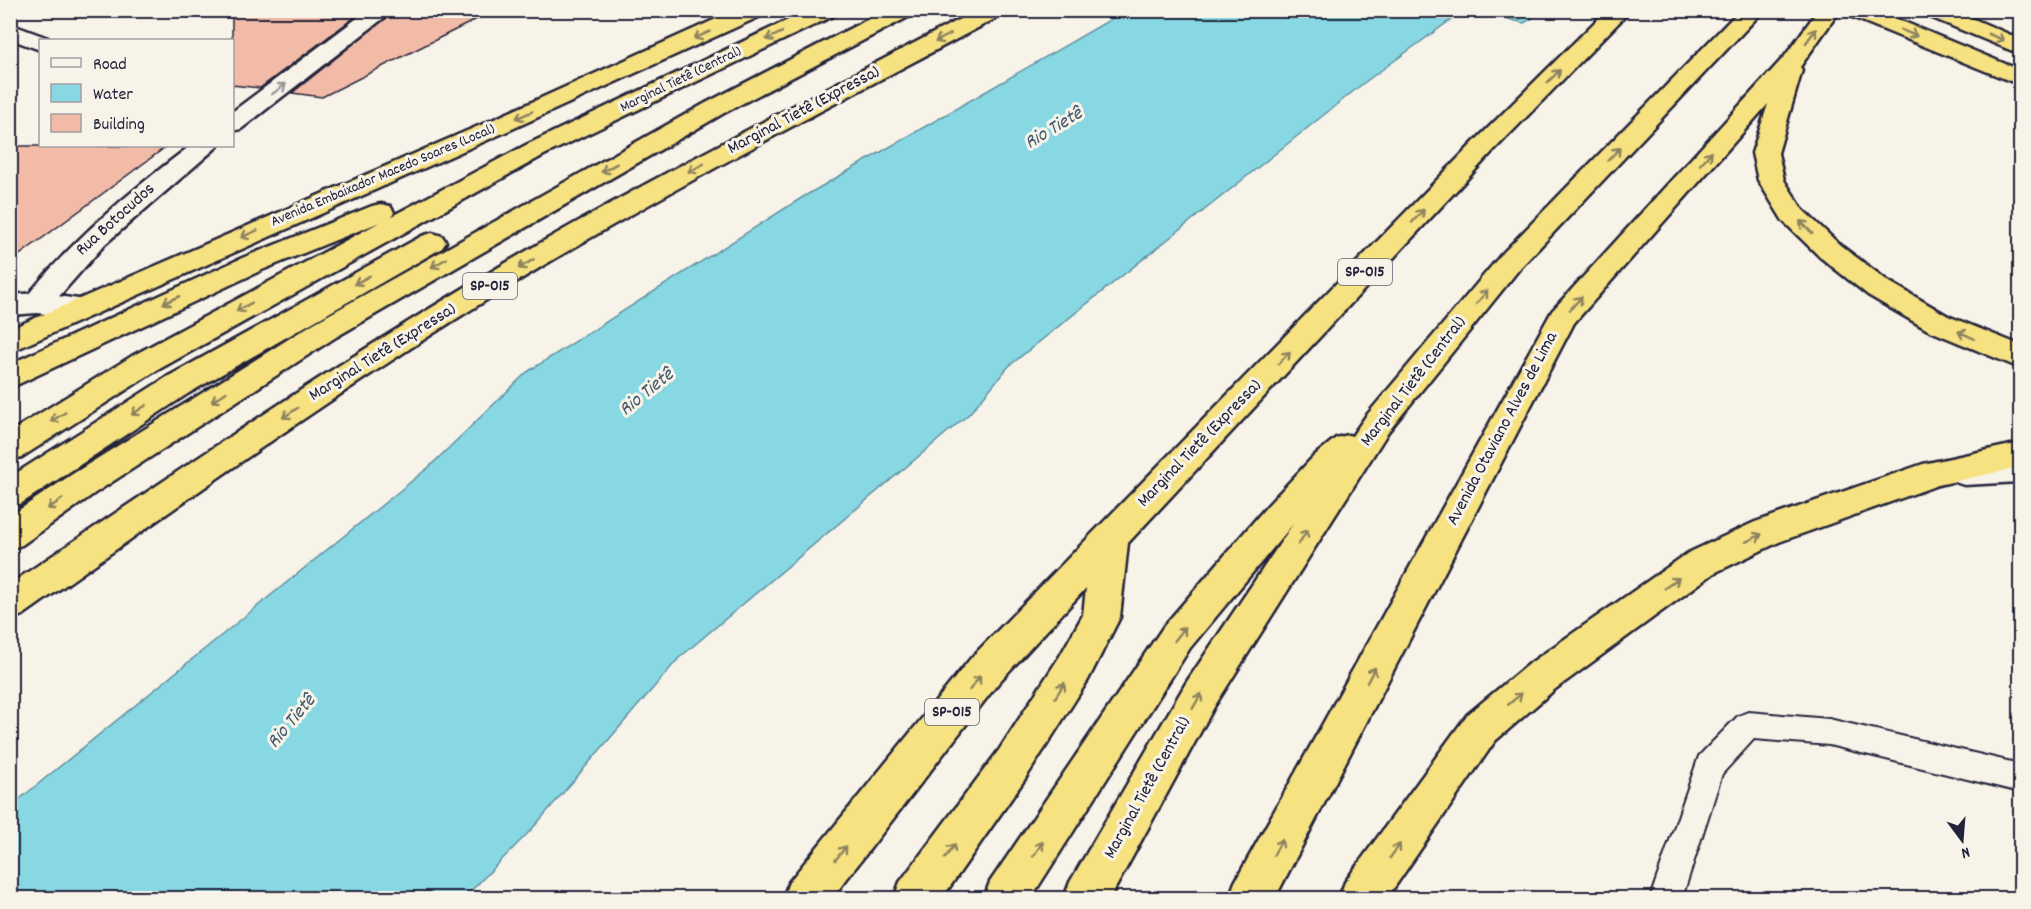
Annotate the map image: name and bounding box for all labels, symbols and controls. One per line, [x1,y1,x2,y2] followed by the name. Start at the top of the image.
[1805,28,1817,44] one-way arrow
[1899,28,1918,39] one-way arrow
[694,29,712,41] one-way arrow
[765,30,783,42] one-way arrow
[935,32,952,44] one-way arrow
[1986,32,2005,43] one-way arrow
[39,39,234,147] legend
[617,41,746,119] street label: Marginal Tietê (Central)
[93,53,127,78] text: Road
[723,60,885,162] street label: Marginal Tietê (Expressa)
[1546,69,1561,84] one-way arrow
[271,82,287,95] one-way arrow
[93,83,133,108] text: Water
[1020,100,1090,157] water label: Rio Tietê
[516,110,534,121] one-way arrow
[93,113,145,138] text: Building
[267,119,499,233] street label: Avenida Embaixador Macedo Soares (Local)
[1607,147,1622,162] one-way arrow
[1699,150,1713,165] one-way arrow
[688,162,705,174] one-way arrow
[601,163,619,174] one-way arrow
[71,177,161,263] street label: Rua Botocudos
[1410,209,1424,224] one-way arrow
[1798,220,1813,235] one-way arrow
[240,230,258,241] one-way arrow
[431,257,448,269] one-way arrow
[518,259,535,271] one-way arrow
[1338,259,1392,285] road number: SP-015
[463,273,517,299] road number: SP-015
[353,275,371,286] one-way arrow
[1475,289,1488,305] one-way arrow
[162,295,180,307] one-way arrow
[1569,295,1583,310] one-way arrow
[305,298,461,408] street label: Marginal Tietê (Expressa)
[235,302,253,313] one-way arrow
[1355,312,1473,452] street label: Marginal Tietê (Central)
[1441,327,1565,530] street label: Avenida Otaviano Alves de Lima
[1958,329,1976,341] one-way arrow
[1276,350,1291,365] one-way arrow
[614,361,681,424] water label: Rio Tietê
[1132,374,1268,514] street label: Marginal Tietê (Expressa)
[211,391,227,403] one-way arrow
[131,405,148,417] one-way arrow
[282,407,299,419] one-way arrow
[50,411,67,423] one-way arrow
[48,498,64,510] one-way arrow
[1297,530,1309,546] one-way arrow
[1744,531,1762,543] one-way arrow
[1664,577,1680,589] one-way arrow
[1174,627,1187,643] one-way arrow
[1366,667,1377,685] one-way arrow
[968,675,981,691] one-way arrow
[1054,682,1066,699] one-way arrow
[261,688,324,755] water label: Rio Tietê
[1507,692,1522,706] one-way arrow
[1191,693,1203,710] one-way arrow
[925,699,979,725] road number: SP-015
[1098,712,1198,864] street label: Marginal Tietê (Central)
[1932,810,1992,870] north arrow
[1272,839,1284,856] one-way arrow
[1958,840,1972,864] text: N
[1031,841,1044,858] one-way arrow
[944,843,956,859] one-way arrow
[1389,843,1401,859] one-way arrow
[834,845,847,861] one-way arrow

